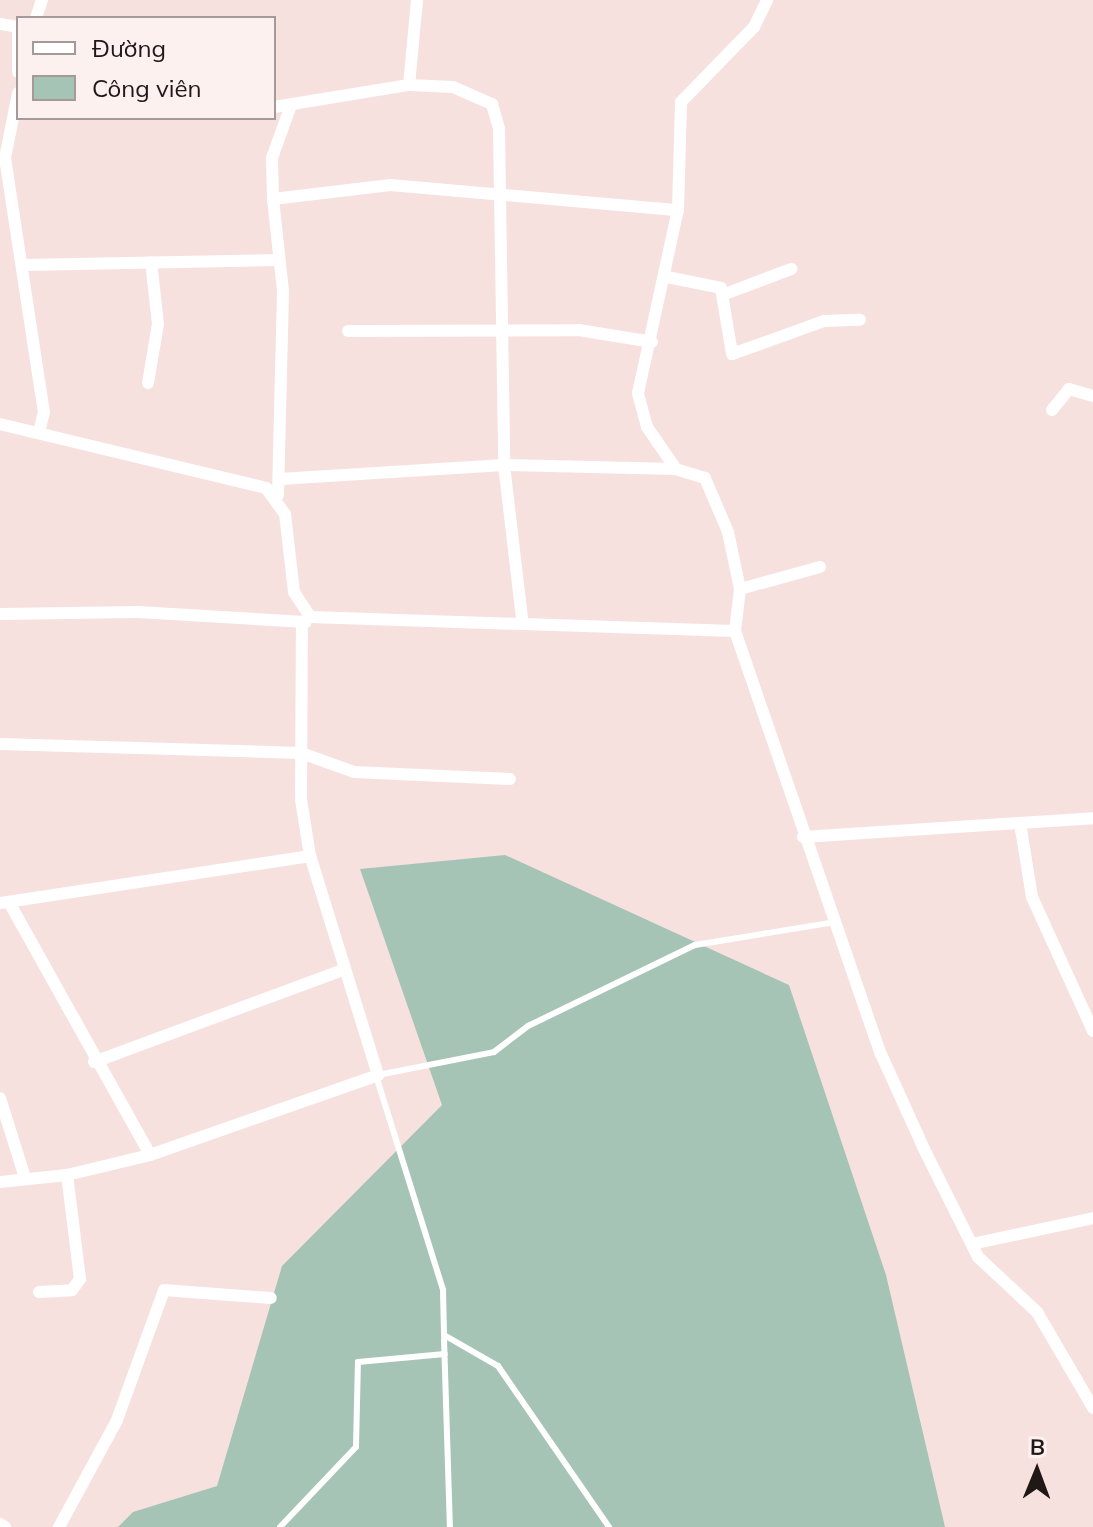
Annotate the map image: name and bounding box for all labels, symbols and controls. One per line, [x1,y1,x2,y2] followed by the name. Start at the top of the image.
[16,16,276,120] legend
[92,33,166,63] text: Đường
[92,73,202,103] text: Công viên
[997,1431,1077,1511] north arrow
[1030,1433,1045,1461] text: B

